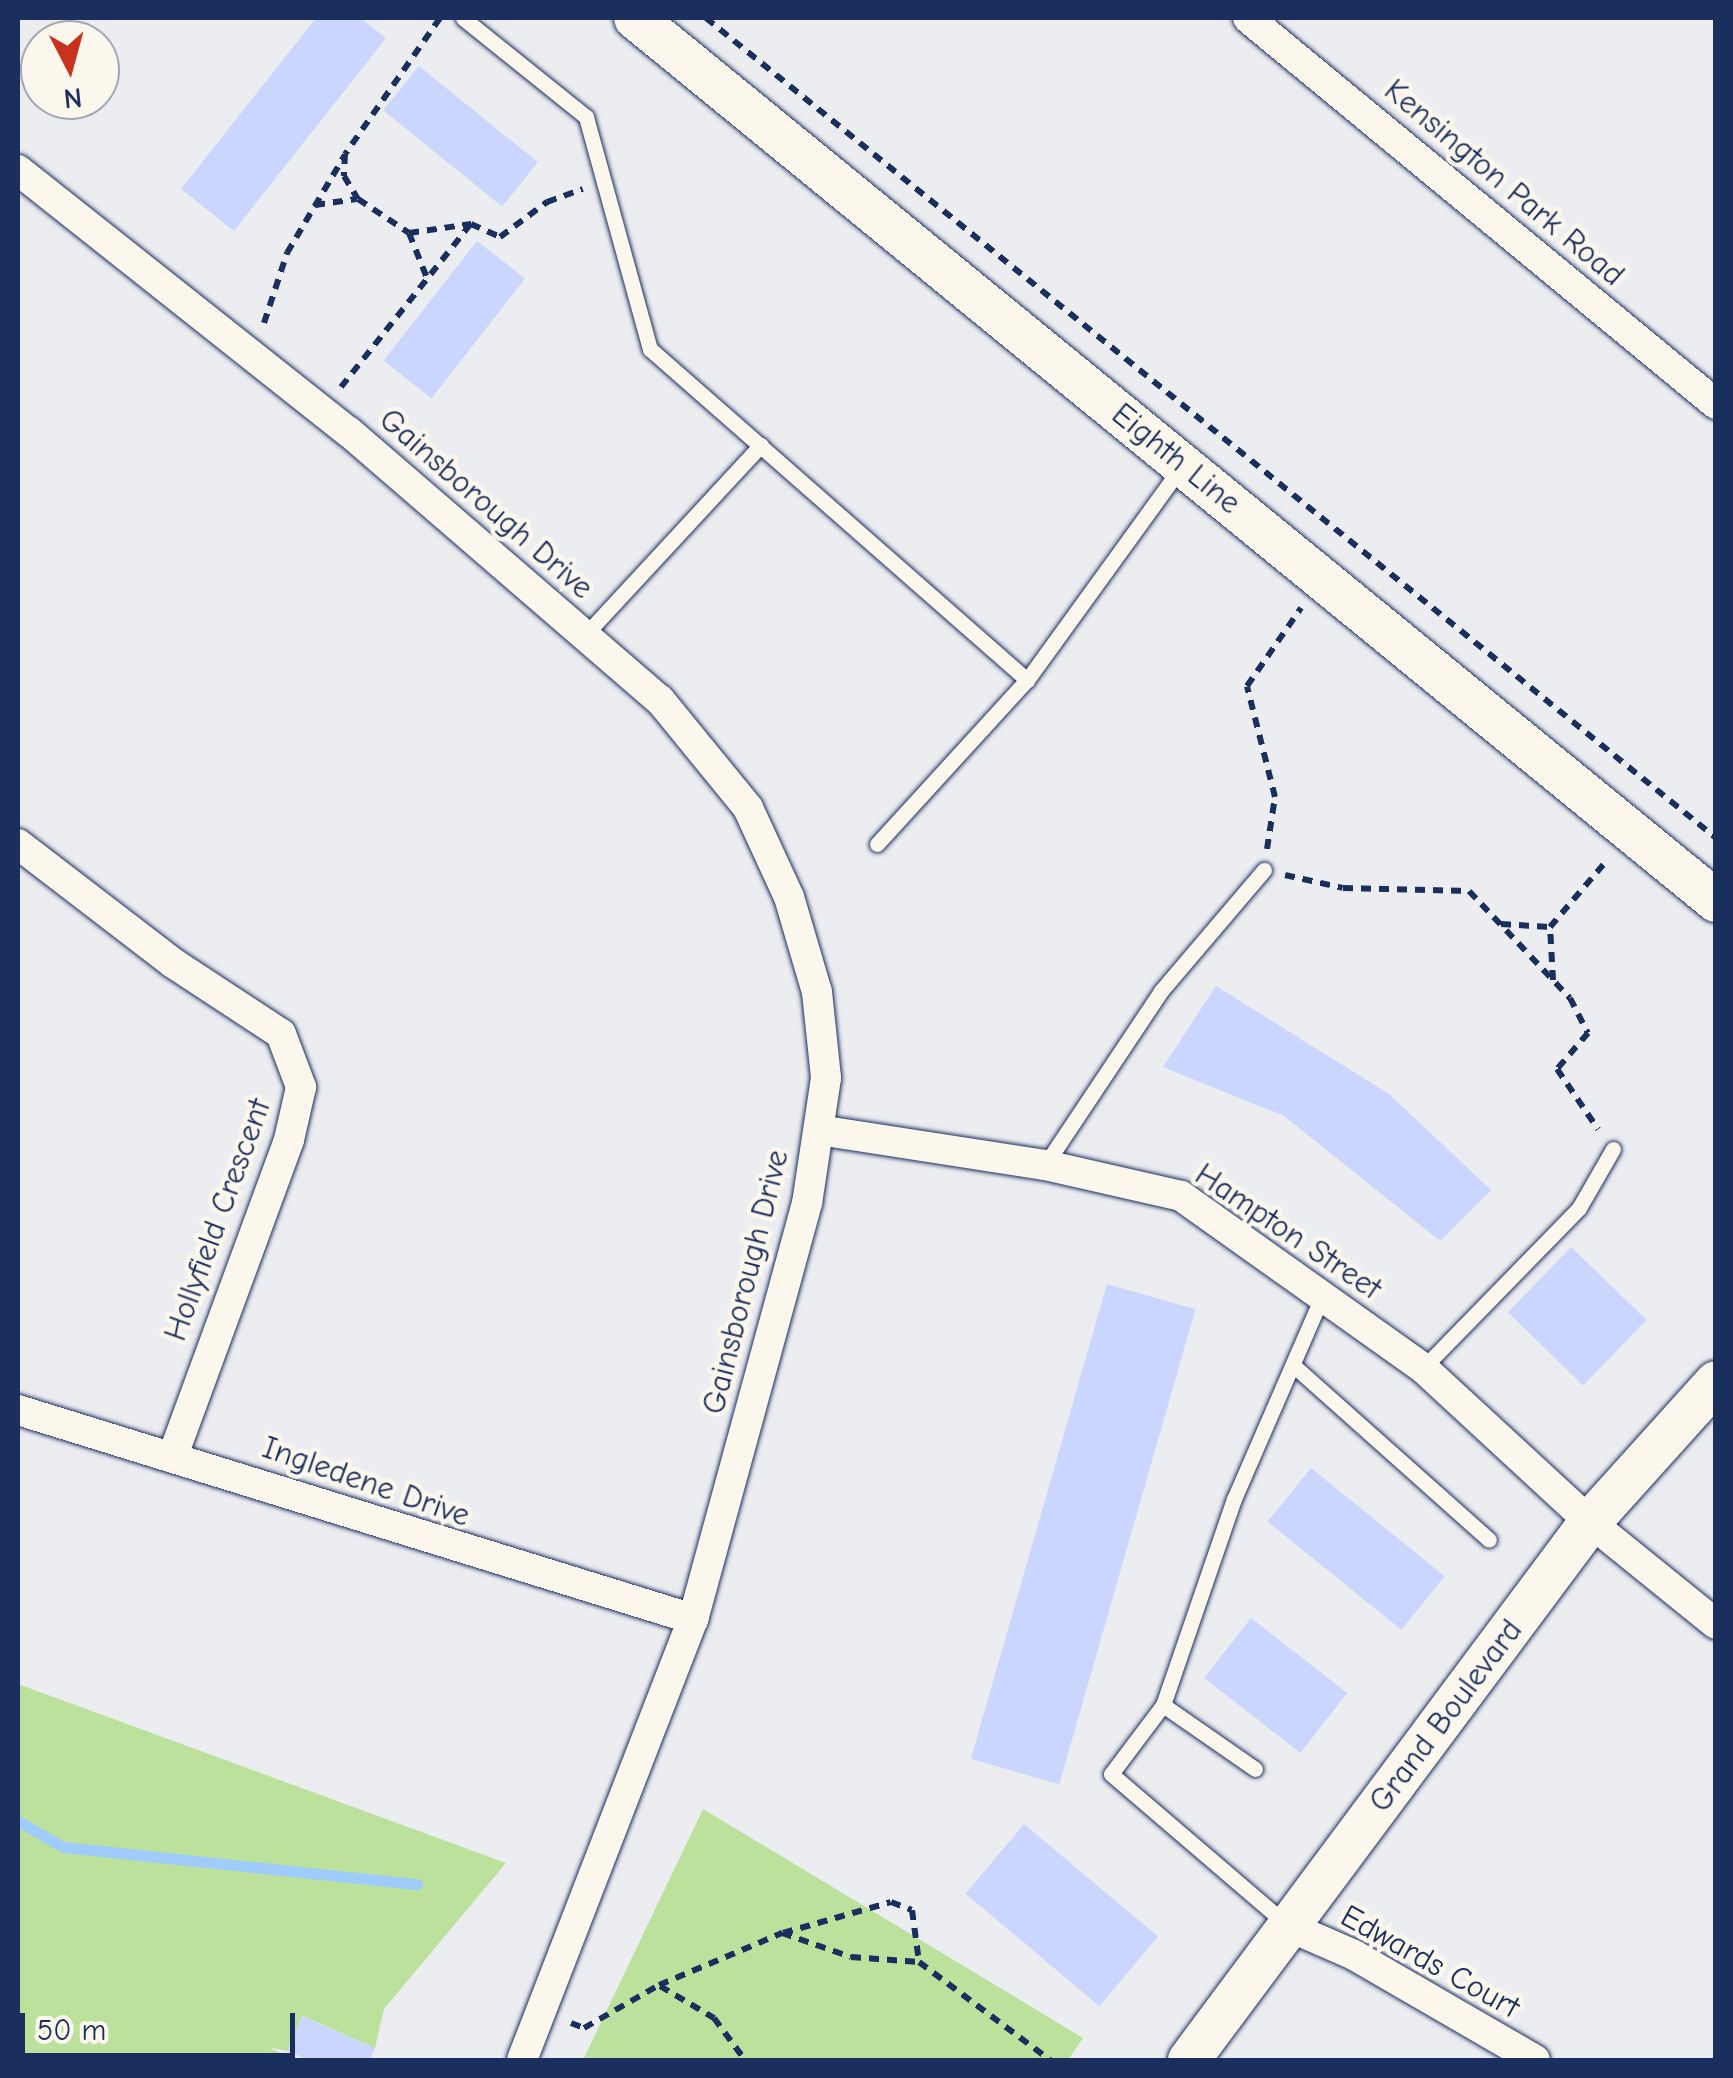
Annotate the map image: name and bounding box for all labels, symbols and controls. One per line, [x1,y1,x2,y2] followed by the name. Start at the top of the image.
[20,20,120,120] north arrow
[1376,71,1632,295] street label: Kensington Park Road
[62,81,84,115] text: N
[1104,395,1248,523] street label: Eighth Line
[371,401,601,607] street label: Gainsborough Drive
[156,1094,280,1346] street label: Hollyfield Crescent
[695,1146,797,1418] street label: Gainsborough Drive
[1188,1156,1388,1308] street label: Hampton Street
[257,1429,475,1535] street label: Ingledene Drive
[1361,1612,1531,1820] street label: Grand Boulevard
[1334,1897,1526,2027] street label: Edwards Court
[25,1993,300,2055] scale bar
[37,2013,106,2048] text: 50 m

